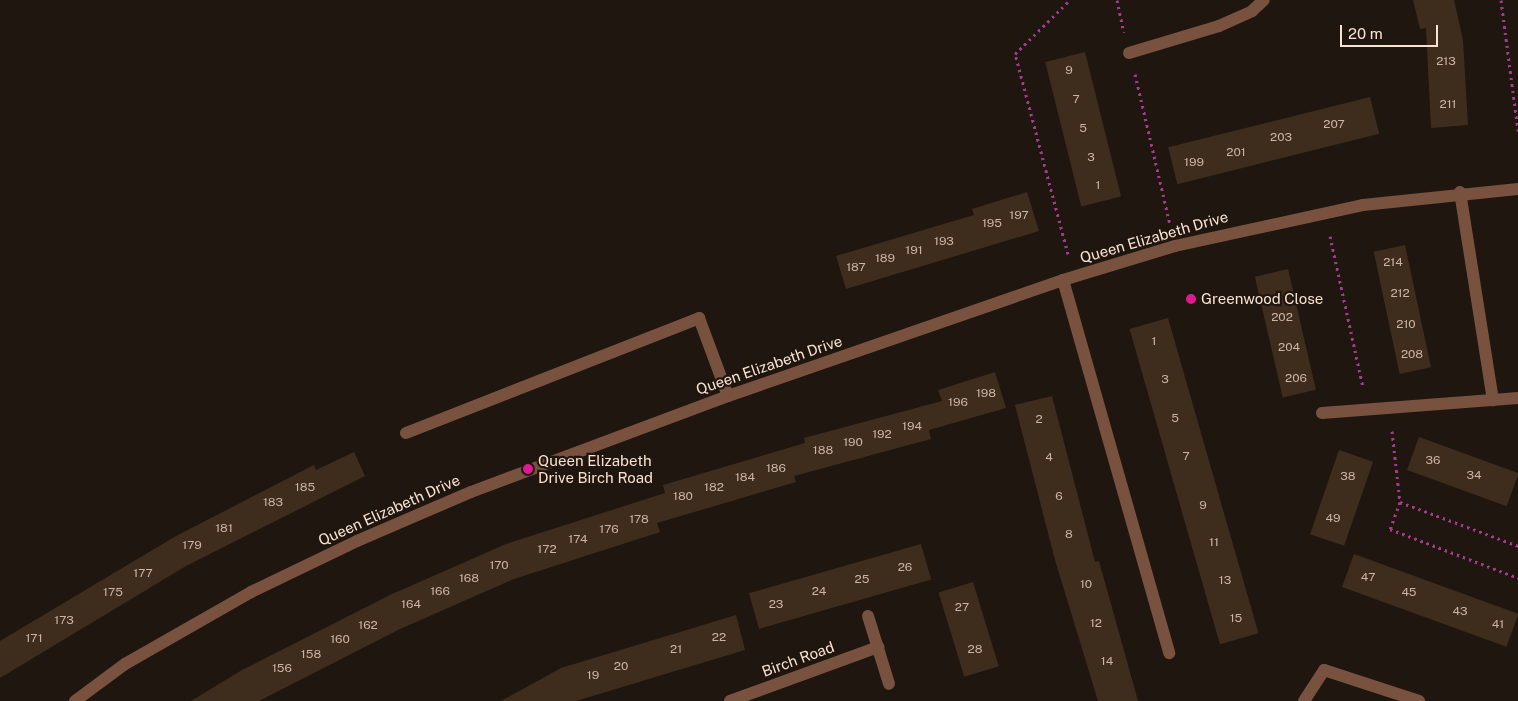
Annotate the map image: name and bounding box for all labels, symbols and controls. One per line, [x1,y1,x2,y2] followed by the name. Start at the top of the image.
[1343,15,1440,47] scale bar
[1348,25,1383,42] text: 20 m
[1436,55,1456,69] house number: 213
[1065,64,1073,78] house number: 9
[1072,93,1080,107] house number: 7
[1440,98,1456,112] house number: 211
[1323,118,1345,132] house number: 207
[1079,122,1087,136] house number: 5
[1270,131,1292,145] house number: 203
[1226,146,1246,160] house number: 201
[1087,151,1095,165] house number: 3
[1184,156,1204,170] house number: 199
[1096,179,1100,193] house number: 1
[1078,207,1230,267] street label: Queen Elizabeth Drive
[1009,209,1029,223] house number: 197
[982,217,1002,231] house number: 195
[934,235,954,249] house number: 193
[905,244,923,258] house number: 191
[875,252,895,266] house number: 189
[1383,256,1403,270] house number: 214
[846,261,866,275] house number: 187
[1390,287,1410,301] house number: 212
[1201,290,1323,308] place label: Greenwood Close
[1185,293,1197,305] marker: Greenwood Close
[1271,311,1293,325] house number: 202
[1396,318,1416,332] house number: 210
[694,332,844,398] street label: Queen Elizabeth Drive
[1152,335,1156,349] house number: 1
[1278,341,1300,355] house number: 204
[1401,348,1423,362] house number: 208
[1285,372,1307,386] house number: 206
[1161,373,1169,387] house number: 3
[976,387,996,401] house number: 198
[948,396,968,410] house number: 196
[1171,412,1179,426] house number: 5
[1035,413,1043,427] house number: 2
[902,420,922,434] house number: 194
[872,428,892,442] house number: 192
[843,436,863,450] house number: 190
[813,444,833,458] house number: 188
[1182,450,1190,464] house number: 7
[538,451,653,486] place label: Queen Elizabeth Drive Birch Road
[1045,451,1053,465] house number: 4
[1426,454,1440,468] house number: 36
[766,462,786,476] house number: 186
[522,463,534,475] marker: Queen Elizabeth Drive Birch Road
[1466,469,1482,483] house number: 34
[1340,470,1356,484] house number: 38
[315,471,463,549] street label: Queen Elizabeth Drive
[735,471,755,485] house number: 184
[295,481,315,495] house number: 185
[704,481,724,495] house number: 182
[673,490,693,504] house number: 180
[1055,490,1063,504] house number: 6
[263,496,283,510] house number: 183
[1199,499,1207,513] house number: 9
[1325,512,1341,526] house number: 49
[629,513,649,527] house number: 178
[215,522,233,536] house number: 181
[599,523,619,537] house number: 176
[1065,528,1073,542] house number: 8
[568,533,588,547] house number: 174
[1209,536,1219,550] house number: 11
[182,539,202,553] house number: 179
[537,543,557,557] house number: 172
[489,559,509,573] house number: 170
[898,561,912,575] house number: 26
[133,567,153,581] house number: 177
[1361,571,1375,585] house number: 47
[459,572,479,586] house number: 168
[855,573,869,587] house number: 25
[1219,574,1231,588] house number: 13
[1080,578,1092,592] house number: 10
[430,585,450,599] house number: 166
[812,585,826,599] house number: 24
[103,586,123,600] house number: 175
[1401,586,1417,600] house number: 45
[401,598,421,612] house number: 164
[769,598,783,612] house number: 23
[955,601,969,615] house number: 27
[1452,605,1468,619] house number: 43
[1230,612,1242,626] house number: 15
[54,614,74,628] house number: 173
[1090,617,1102,631] house number: 12
[1492,618,1504,632] house number: 41
[358,619,378,633] house number: 162
[712,631,726,645] house number: 22
[25,632,43,646] house number: 171
[330,633,350,647] house number: 160
[759,638,837,680] street label: Birch Road
[670,643,682,657] house number: 21
[968,643,982,657] house number: 28
[301,648,321,662] house number: 158
[1101,655,1113,669] house number: 14
[614,660,628,674] house number: 20
[272,662,292,676] house number: 156
[587,669,599,683] house number: 19

